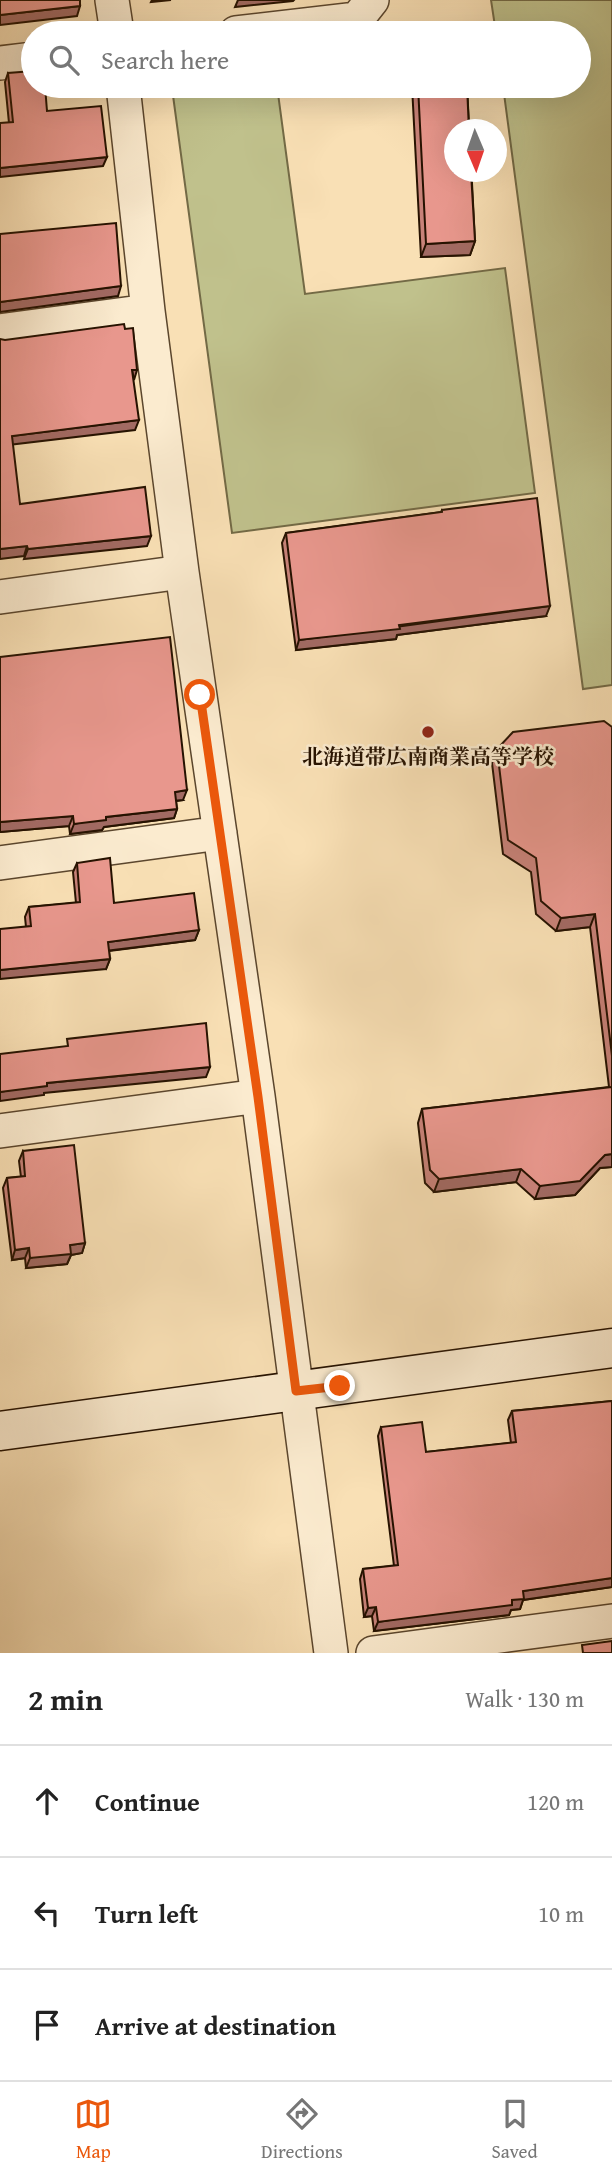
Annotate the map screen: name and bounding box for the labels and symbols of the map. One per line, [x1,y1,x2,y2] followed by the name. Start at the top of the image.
[444,119,507,182] north arrow
[184,679,215,710] route start
[420,724,436,740] marker: 北海道帯広南商業高等学校
[302,741,554,772] place label: 北海道帯広南商業高等学校
[324,1370,355,1401] route end

